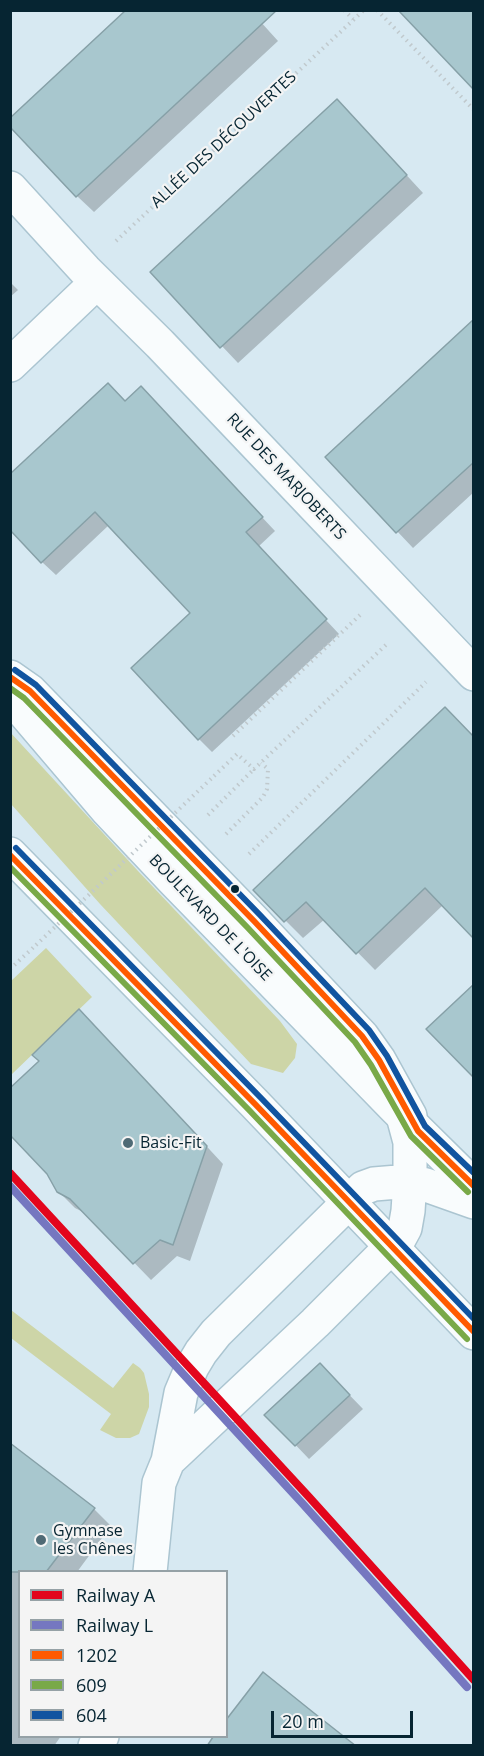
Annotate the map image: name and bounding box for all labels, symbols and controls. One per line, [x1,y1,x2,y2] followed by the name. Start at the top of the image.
[147,68,301,212] street label: ALLÉE DES DÉCOUVERTES
[222,410,350,544] street label: RUE DES MARJOBERTS
[145,851,275,985] street label: BOULEVARD DE L'OISE
[229,883,241,895] unlabelled marker
[140,1133,202,1153] place label: Basic-Fit
[121,1136,135,1150] marker: Basic-Fit
[53,1521,133,1559] place label: Gymnase les Chênes
[34,1533,48,1547] marker: Gymnase les Chênes
[18,1570,228,1738] legend
[76,1583,155,1607] text: Railway A
[76,1613,153,1637] text: Railway L
[76,1643,117,1667] text: 1202
[76,1673,107,1697] text: 609
[274,1699,416,1737] scale bar
[76,1703,107,1727] text: 604
[282,1709,324,1733] text: 20 m

